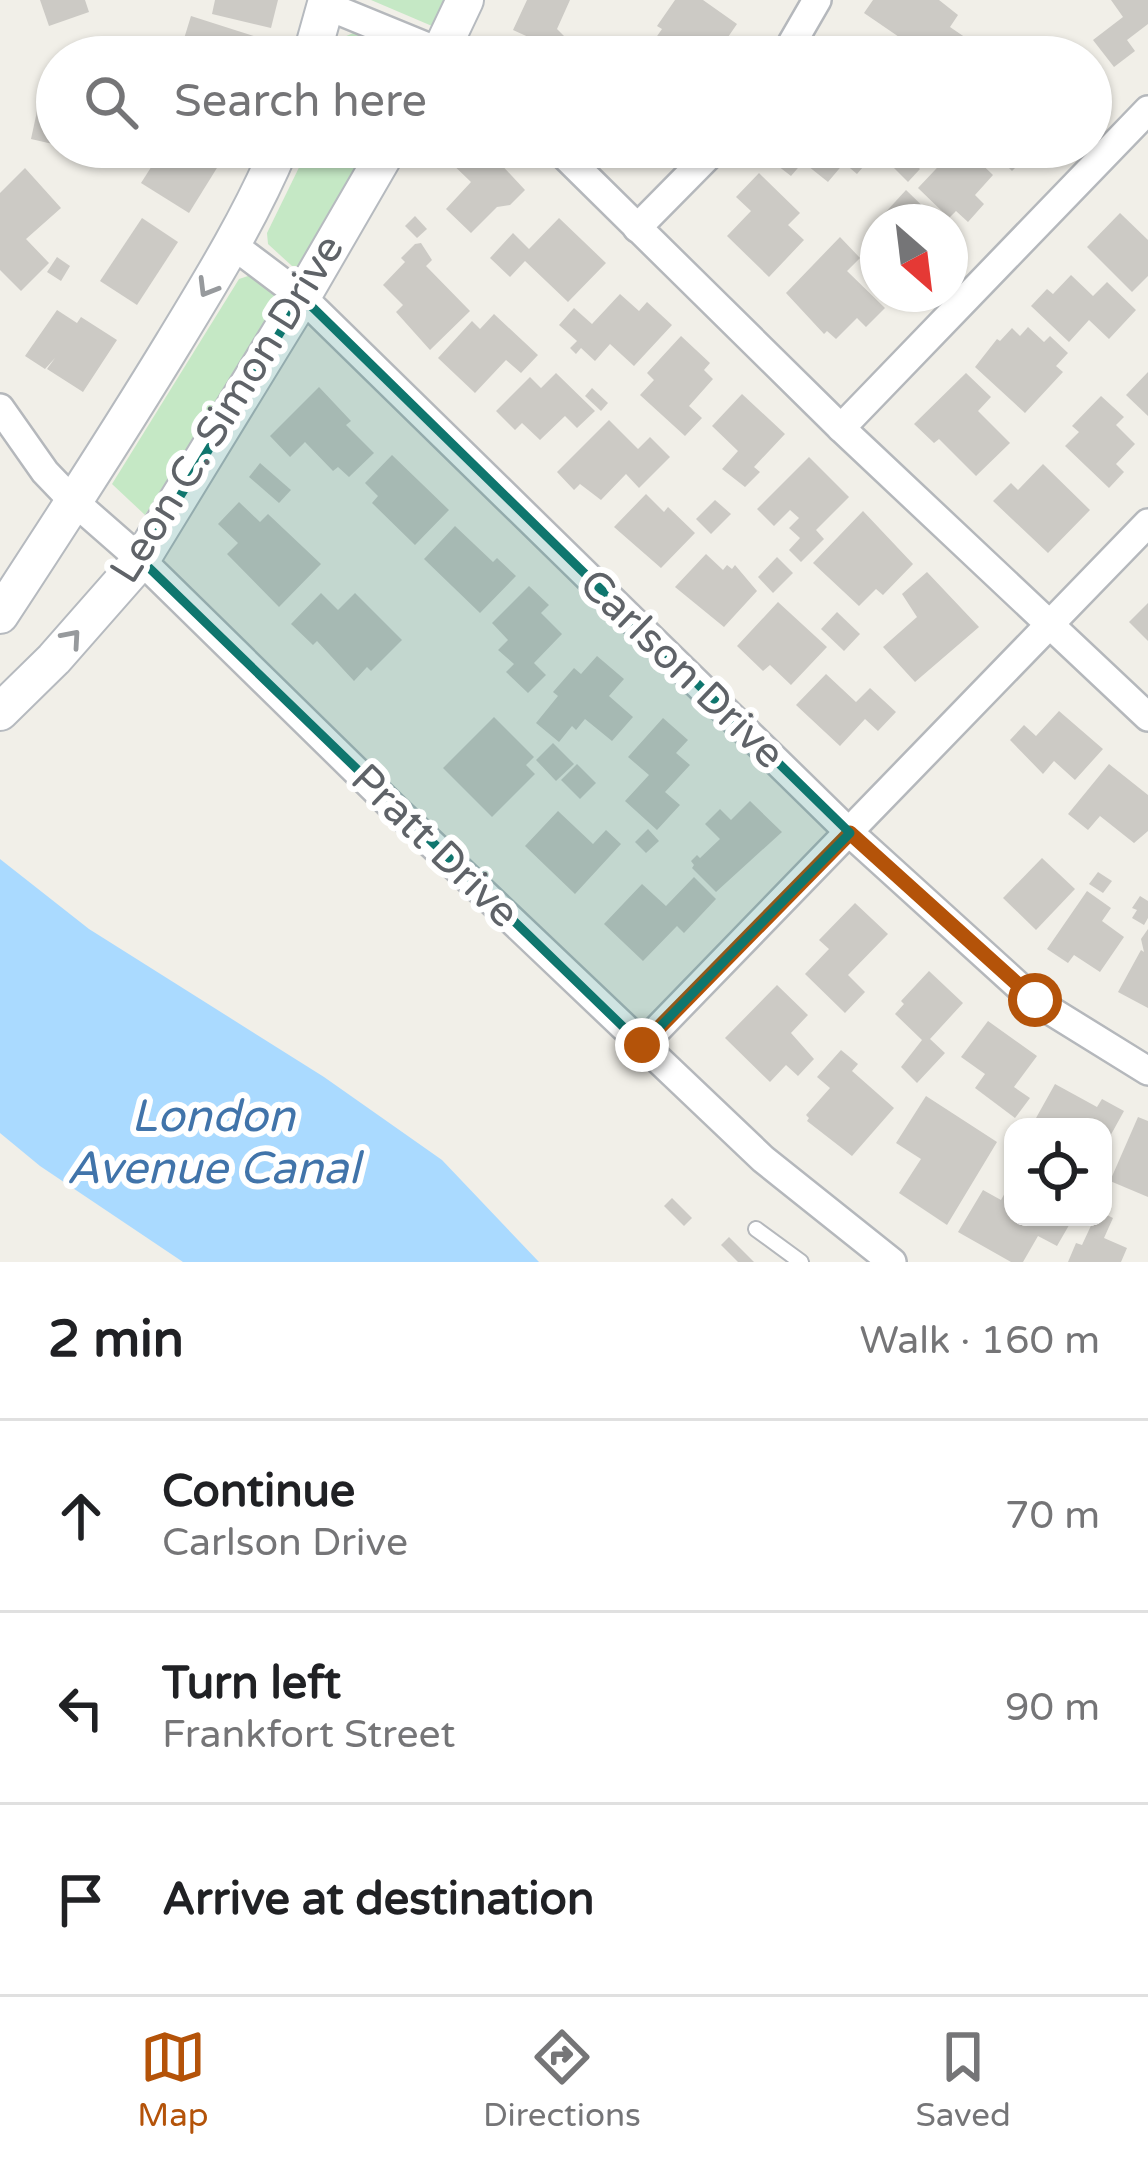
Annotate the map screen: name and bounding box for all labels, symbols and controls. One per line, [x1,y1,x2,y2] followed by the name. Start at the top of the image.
[36,36,1112,168] search box
[78,69,144,135] icon: search
[174,75,427,129] text: Search here
[860,204,968,312] north arrow
[99,225,355,593] street label: Leon C. Simon Drive
[199,275,221,297] one-way arrow
[569,559,795,779] street label: Carlson Drive
[58,630,80,652] one-way arrow
[340,753,530,939] street label: Pratt Drive
[1008,973,1062,1027] route start
[615,1018,669,1072] route end
[66,1090,364,1196] water label: London Avenue Canal
[1004,1118,1112,1226] map controls
[1004,1118,1112,1226] button: locate
[48,1309,184,1371] text: 2 min
[859,1317,1100,1364] text: Walk · 160 m
[162,1465,355,1519] text: Continue
[48,1483,114,1549] icon: ahead
[1005,1492,1100,1539] text: 70 m
[162,1519,408,1566] text: Carlson Drive
[162,1657,341,1711] text: Turn left
[48,1675,114,1741] icon: left
[1005,1684,1100,1731] text: 90 m
[162,1711,455,1758] text: Frankfort Street
[48,1867,114,1933] icon: arrive
[162,1873,594,1927] text: Arrive at destination
[137,2024,209,2135] tab: Map
[483,2024,641,2135] tab: Directions
[915,2024,1011,2135] tab: Saved

